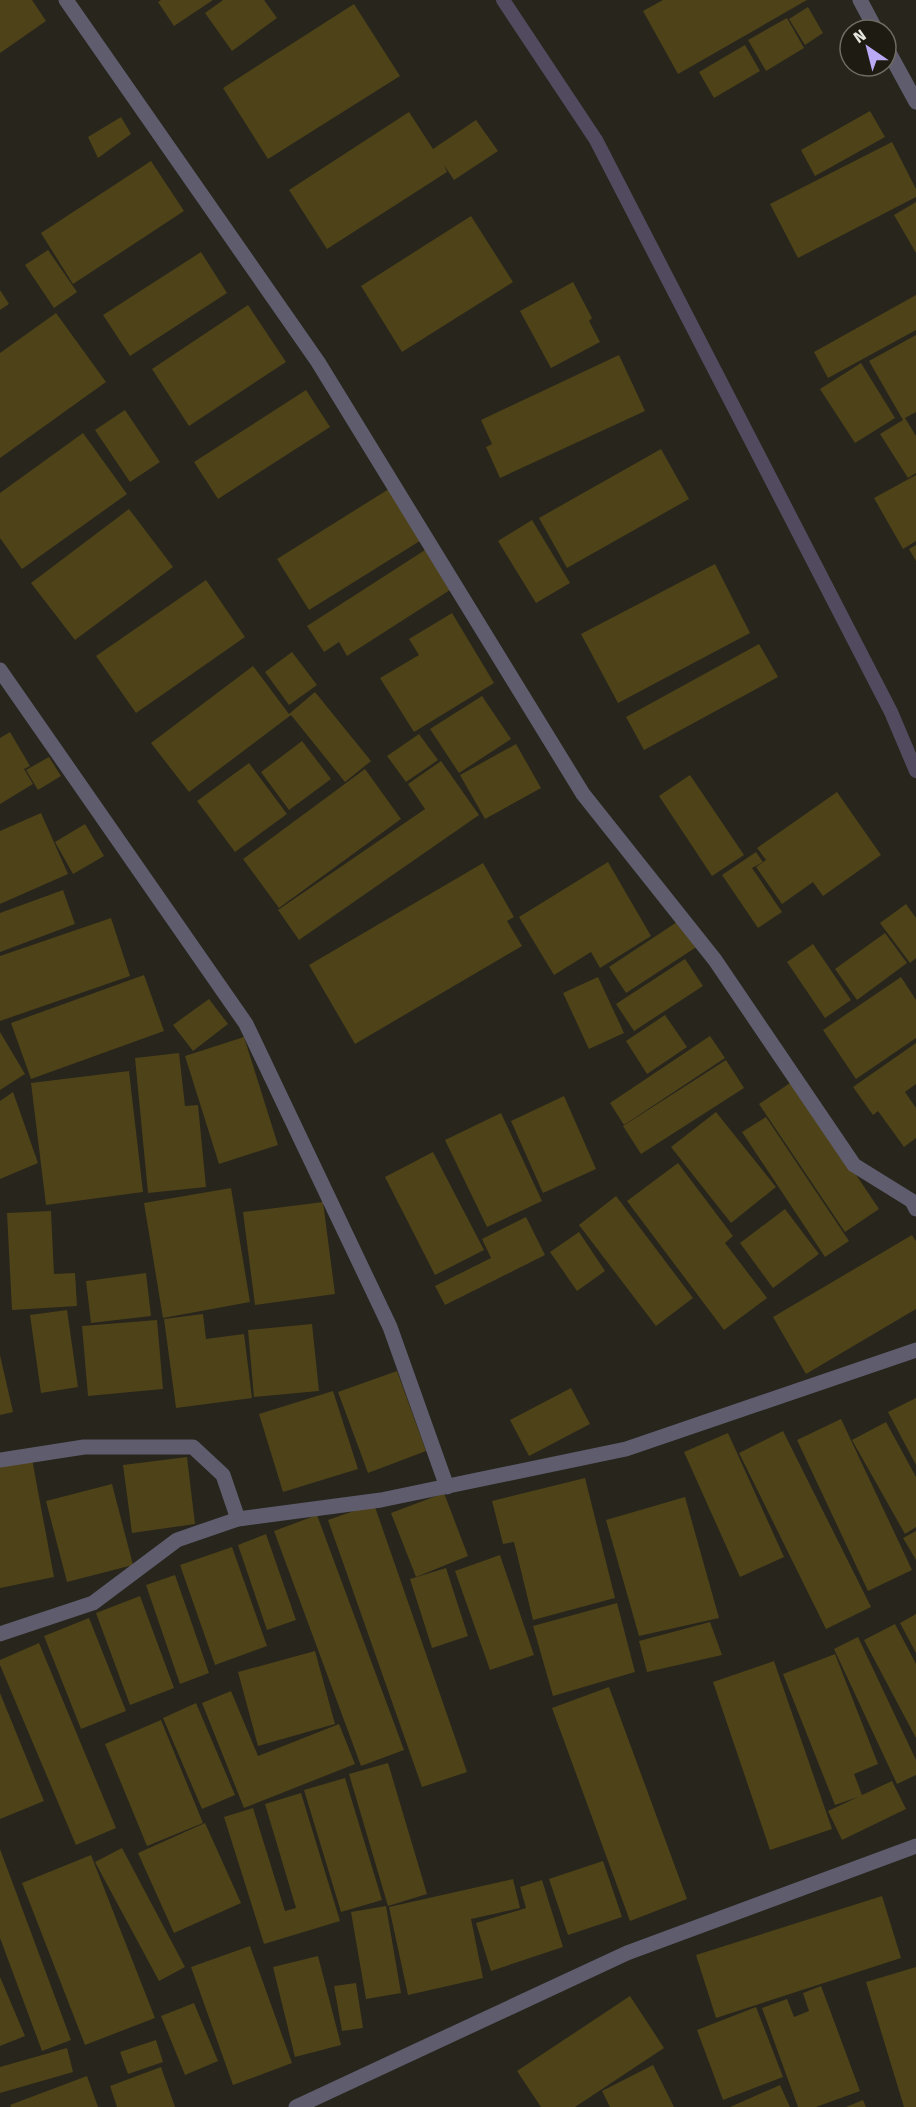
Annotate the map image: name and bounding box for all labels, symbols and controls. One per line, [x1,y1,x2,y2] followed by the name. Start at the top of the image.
[838,18,898,78] north arrow
[850,25,869,47] text: N

